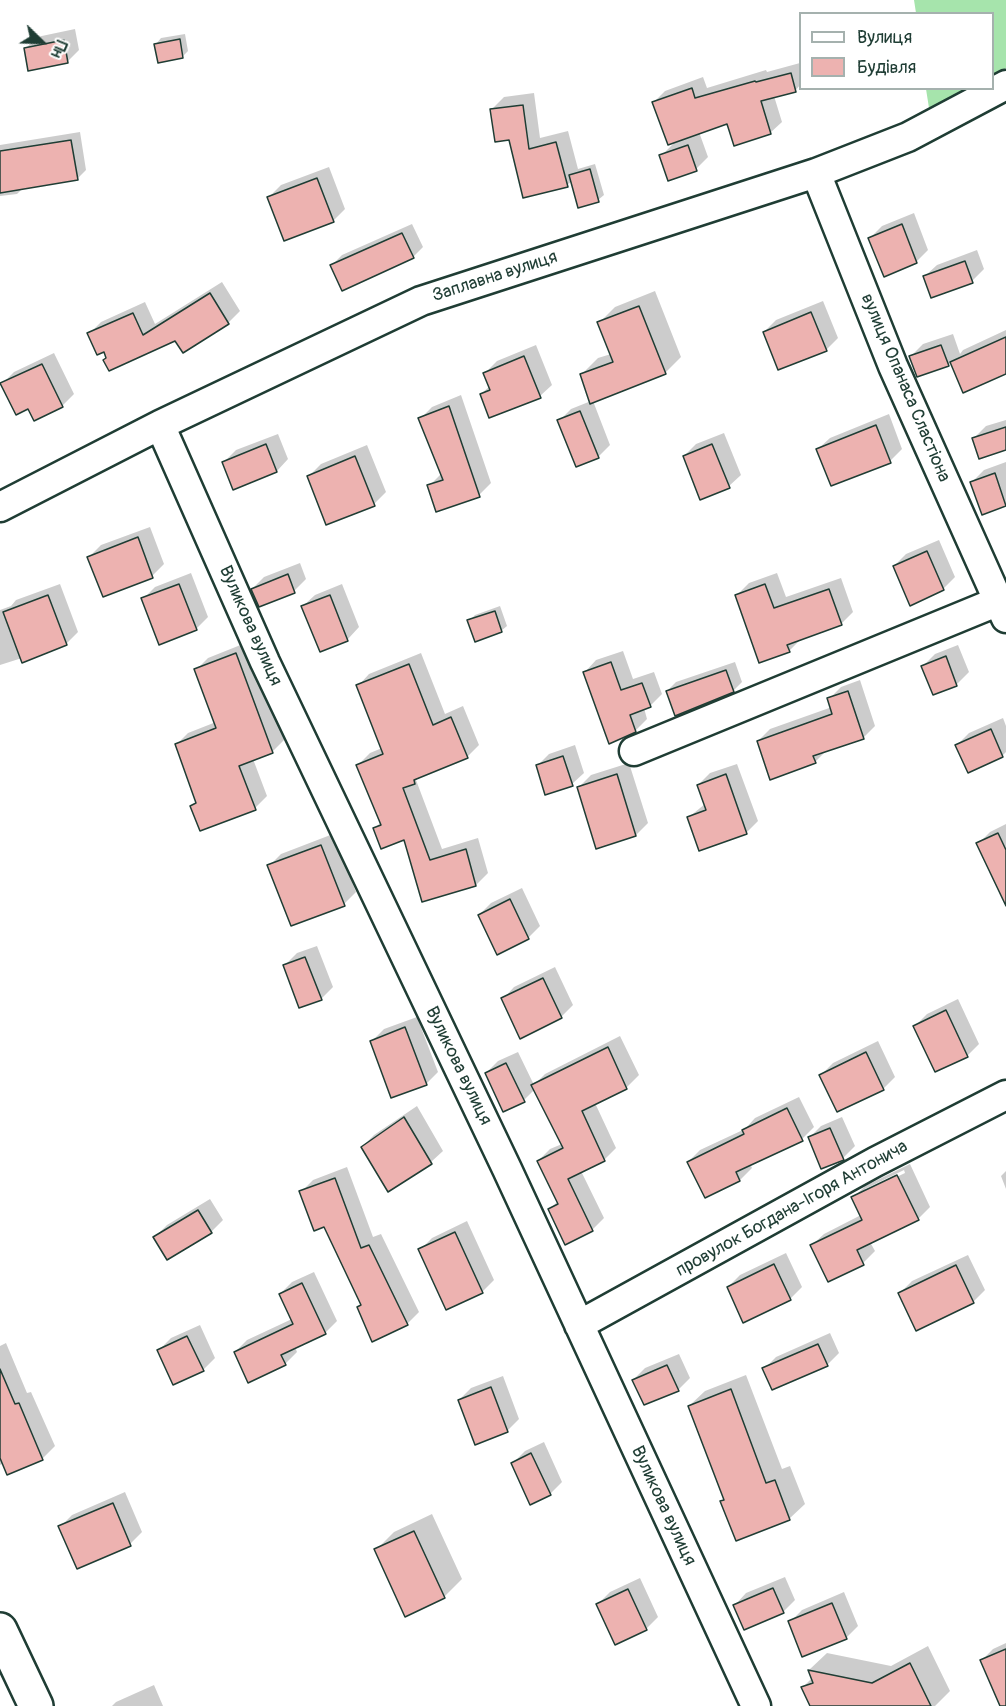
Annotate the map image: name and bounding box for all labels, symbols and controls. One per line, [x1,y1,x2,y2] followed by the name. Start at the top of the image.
[12,12,72,72] north arrow
[799,12,994,90] legend
[857,26,912,49] text: Вулиця
[46,37,71,61] text: Пн
[857,56,916,79] text: Будівля
[430,247,560,307] street label: Заплавна вулиця
[856,291,954,485] street label: вулиця Опанаса Сластіона
[214,563,286,689] street label: Вуликова вулиця
[420,1003,496,1129] street label: Вуликова вулиця
[672,1136,912,1282] street label: провулок Богдана-Ігоря Антонича
[626,1443,700,1569] street label: Вуликова вулиця

